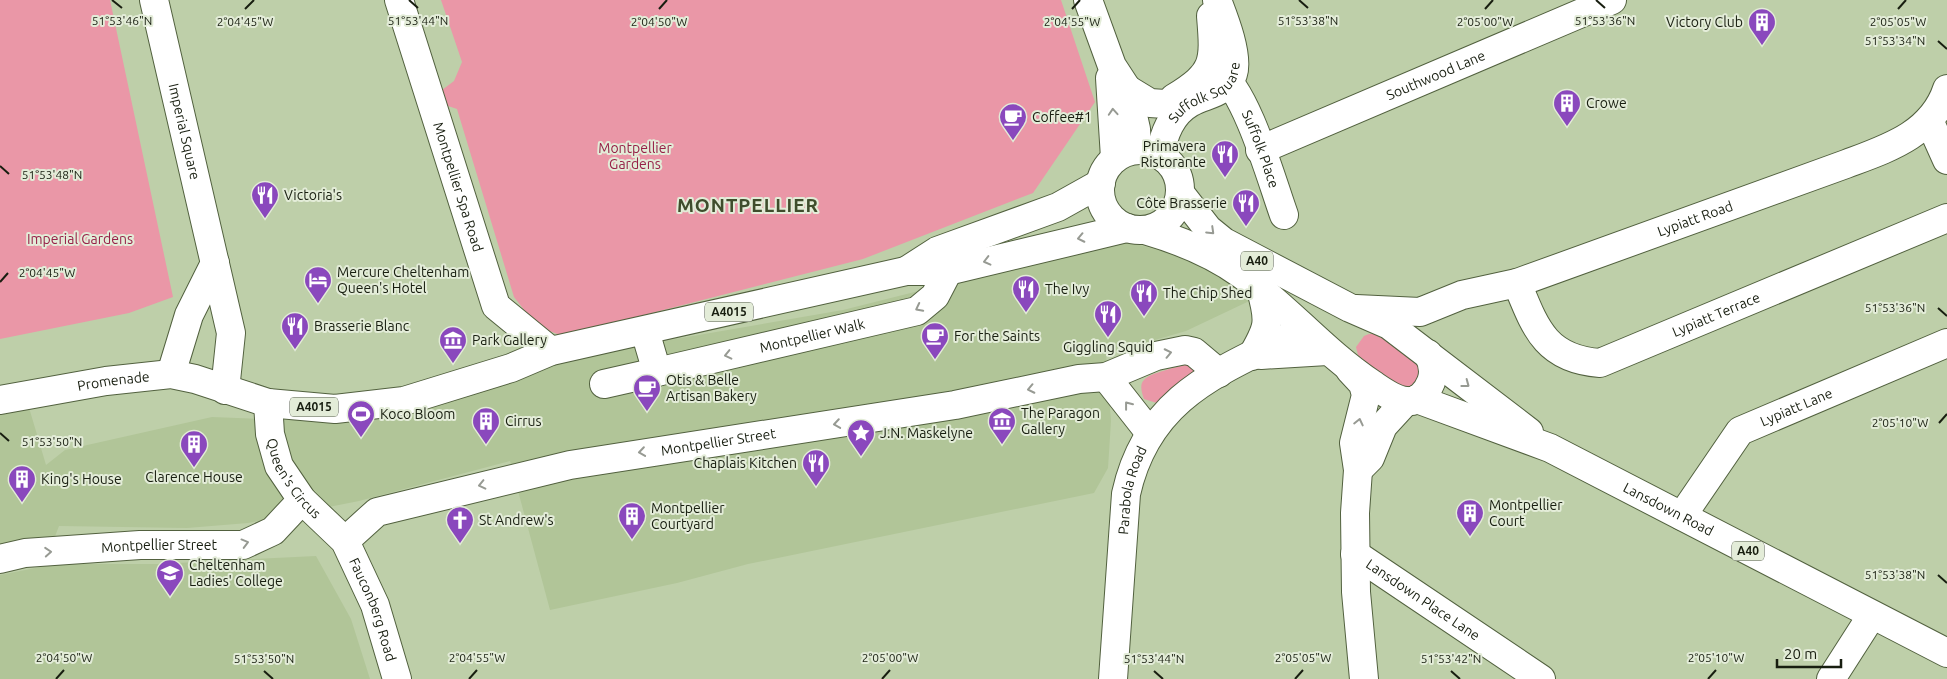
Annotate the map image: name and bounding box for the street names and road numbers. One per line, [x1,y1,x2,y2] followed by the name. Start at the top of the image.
[1384,47,1488,103] street label: Southwood Lane
[1165,62,1243,126] street label: Suffolk Square
[166,82,203,181] street label: Imperial Square
[1239,108,1282,190] street label: Suffolk Place
[430,120,486,254] street label: Montpellier Spa Road
[1655,198,1735,240] street label: Lypiatt Road
[1241,252,1273,270] road number: A40
[1670,289,1762,340] street label: Lypiatt Terrace
[705,302,753,322] road number: A4015
[758,316,866,356] street label: Montpellier Walk
[76,368,150,394] street label: Promenade
[1758,385,1835,429] street label: Lypiatt Lane
[290,398,338,417] road number: A4015
[660,425,777,459] street label: Montpellier Street
[264,436,324,522] street label: Queen's Circus
[1115,443,1150,535] street label: Parabola Road
[1621,479,1716,539] street label: Lansdown Road
[101,537,217,556] street label: Montpellier Street
[1732,542,1764,560] road number: A40
[346,555,399,663] street label: Fauconberg Road
[1363,556,1483,644] street label: Lansdown Place Lane

